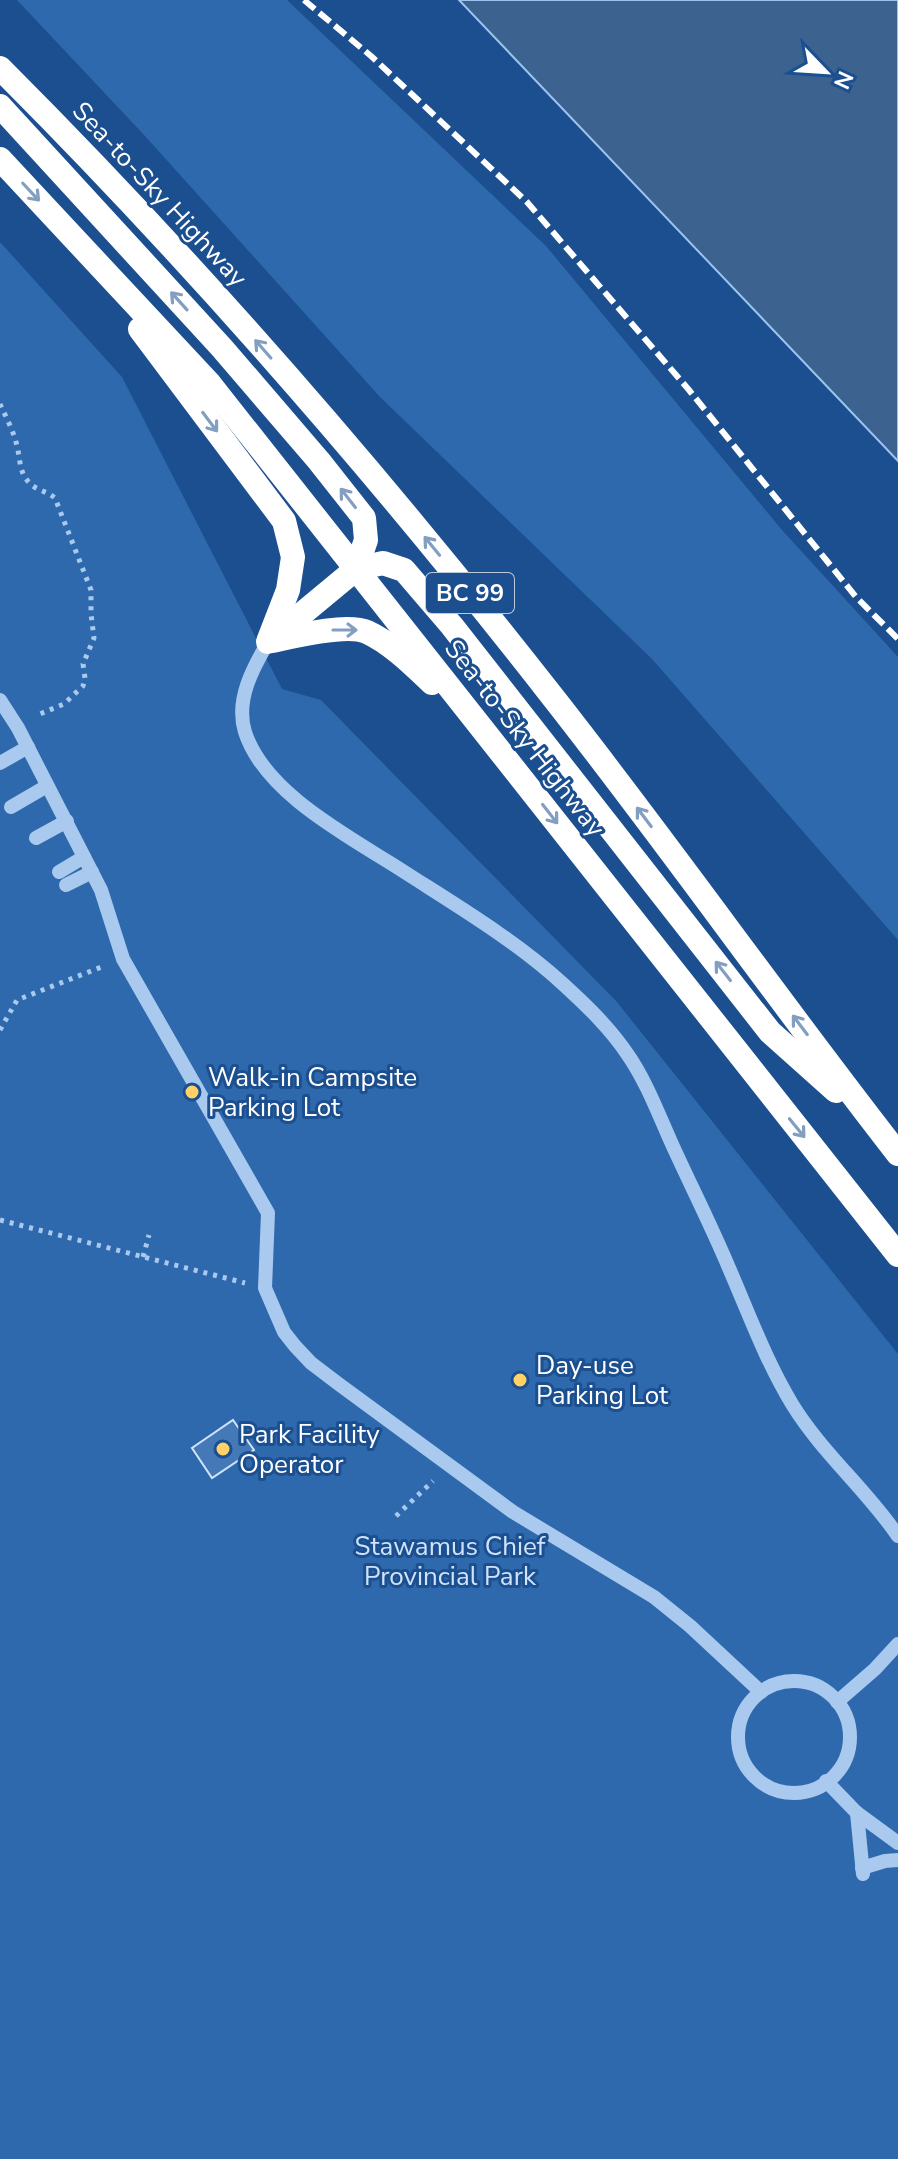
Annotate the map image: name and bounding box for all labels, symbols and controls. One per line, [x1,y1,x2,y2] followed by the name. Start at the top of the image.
[786,32,866,112] north arrow
[826,66,860,94] text: N
[64,94,255,295] street label: Sea-to-Sky Highway
[21,182,39,202] one-way arrow
[170,291,188,311] one-way arrow
[254,339,272,359] one-way arrow
[201,411,218,432] one-way arrow
[340,488,357,509] one-way arrow
[423,536,441,557] one-way arrow
[426,573,514,613] road number: BC 99
[331,623,358,638] one-way arrow
[436,632,613,845] street label: Sea-to-Sky Highway
[541,803,559,824] one-way arrow
[635,807,652,828] one-way arrow
[714,961,731,982] one-way arrow
[792,1015,809,1036] one-way arrow
[208,1060,417,1125] place label: Walk-in Campsite Parking Lot
[183,1083,201,1101] marker: Walk-in Campsite Parking Lot
[789,1117,806,1138] one-way arrow
[536,1348,669,1413] place label: Day-use Parking Lot
[511,1371,529,1389] marker: Day-use Parking Lot
[239,1417,380,1482] place label: Park Facility Operator
[214,1440,232,1458] marker: Park Facility Operator
[355,1529,546,1594] park label: Stawamus Chief Provincial Park

